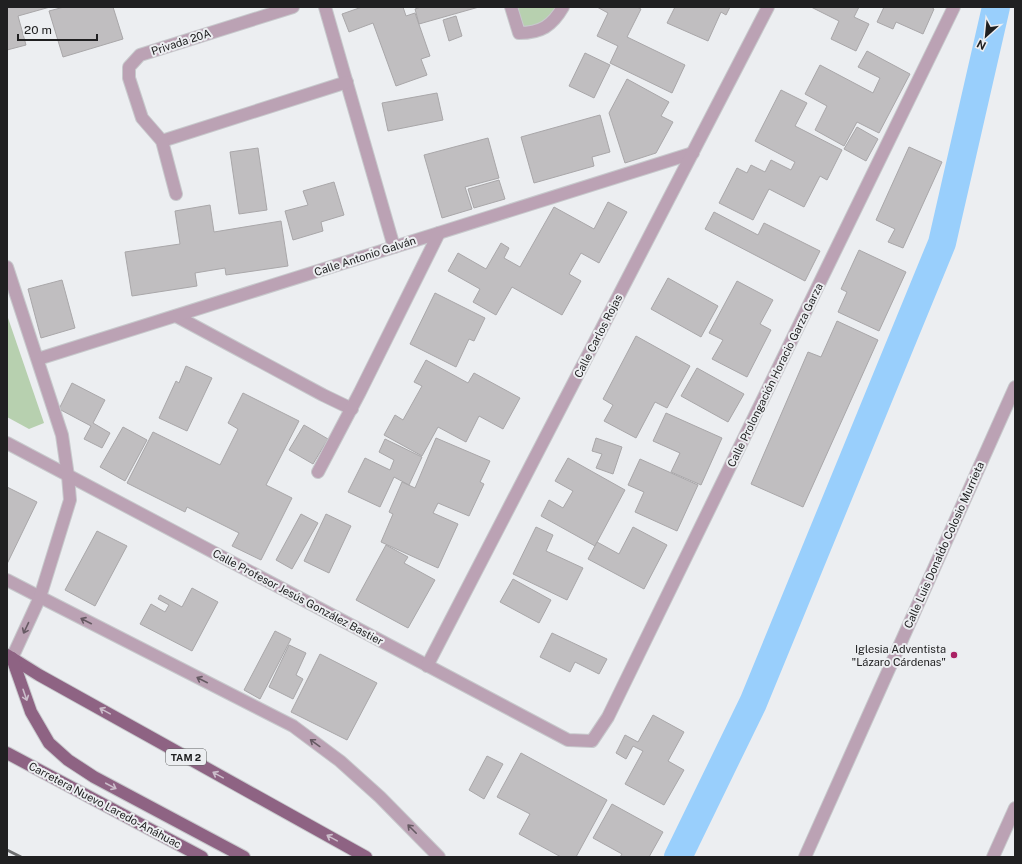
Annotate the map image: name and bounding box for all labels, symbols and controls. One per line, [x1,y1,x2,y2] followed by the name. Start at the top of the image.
[18,16,97,42] scale bar
[966,16,1006,56] north arrow
[24,23,52,37] text: 20 m
[150,27,212,57] street label: Privada 20A
[975,38,988,52] text: N
[313,234,417,278] street label: Calle Antonio Galván
[725,281,825,469] street label: Calle Prolongación Horacio Garza Garza
[572,292,624,380] street label: Calle Carlos Rojas
[902,460,986,630] street label: Calle Luis Donaldo Colosio Murrieta
[211,547,385,647] street label: Calle Profesor Jesús González Bastier
[80,616,92,624] one-way arrow
[22,621,29,633] one-way arrow
[852,643,946,668] place label: Iglesia Adventista "Lázaro Cárdenas"
[949,650,959,660] marker: Iglesia Adventista "Lázaro Cárdenas"
[196,675,208,683] one-way arrow
[21,688,29,700] one-way arrow
[99,707,111,715] one-way arrow
[310,738,321,747] one-way arrow
[166,749,206,765] road number: TAM 2
[27,760,183,850] street label: Carretera Nuevo Laredo-Anáhuac
[213,770,225,778] one-way arrow
[105,783,117,790] one-way arrow
[407,824,417,834] one-way arrow
[326,834,338,841] one-way arrow

